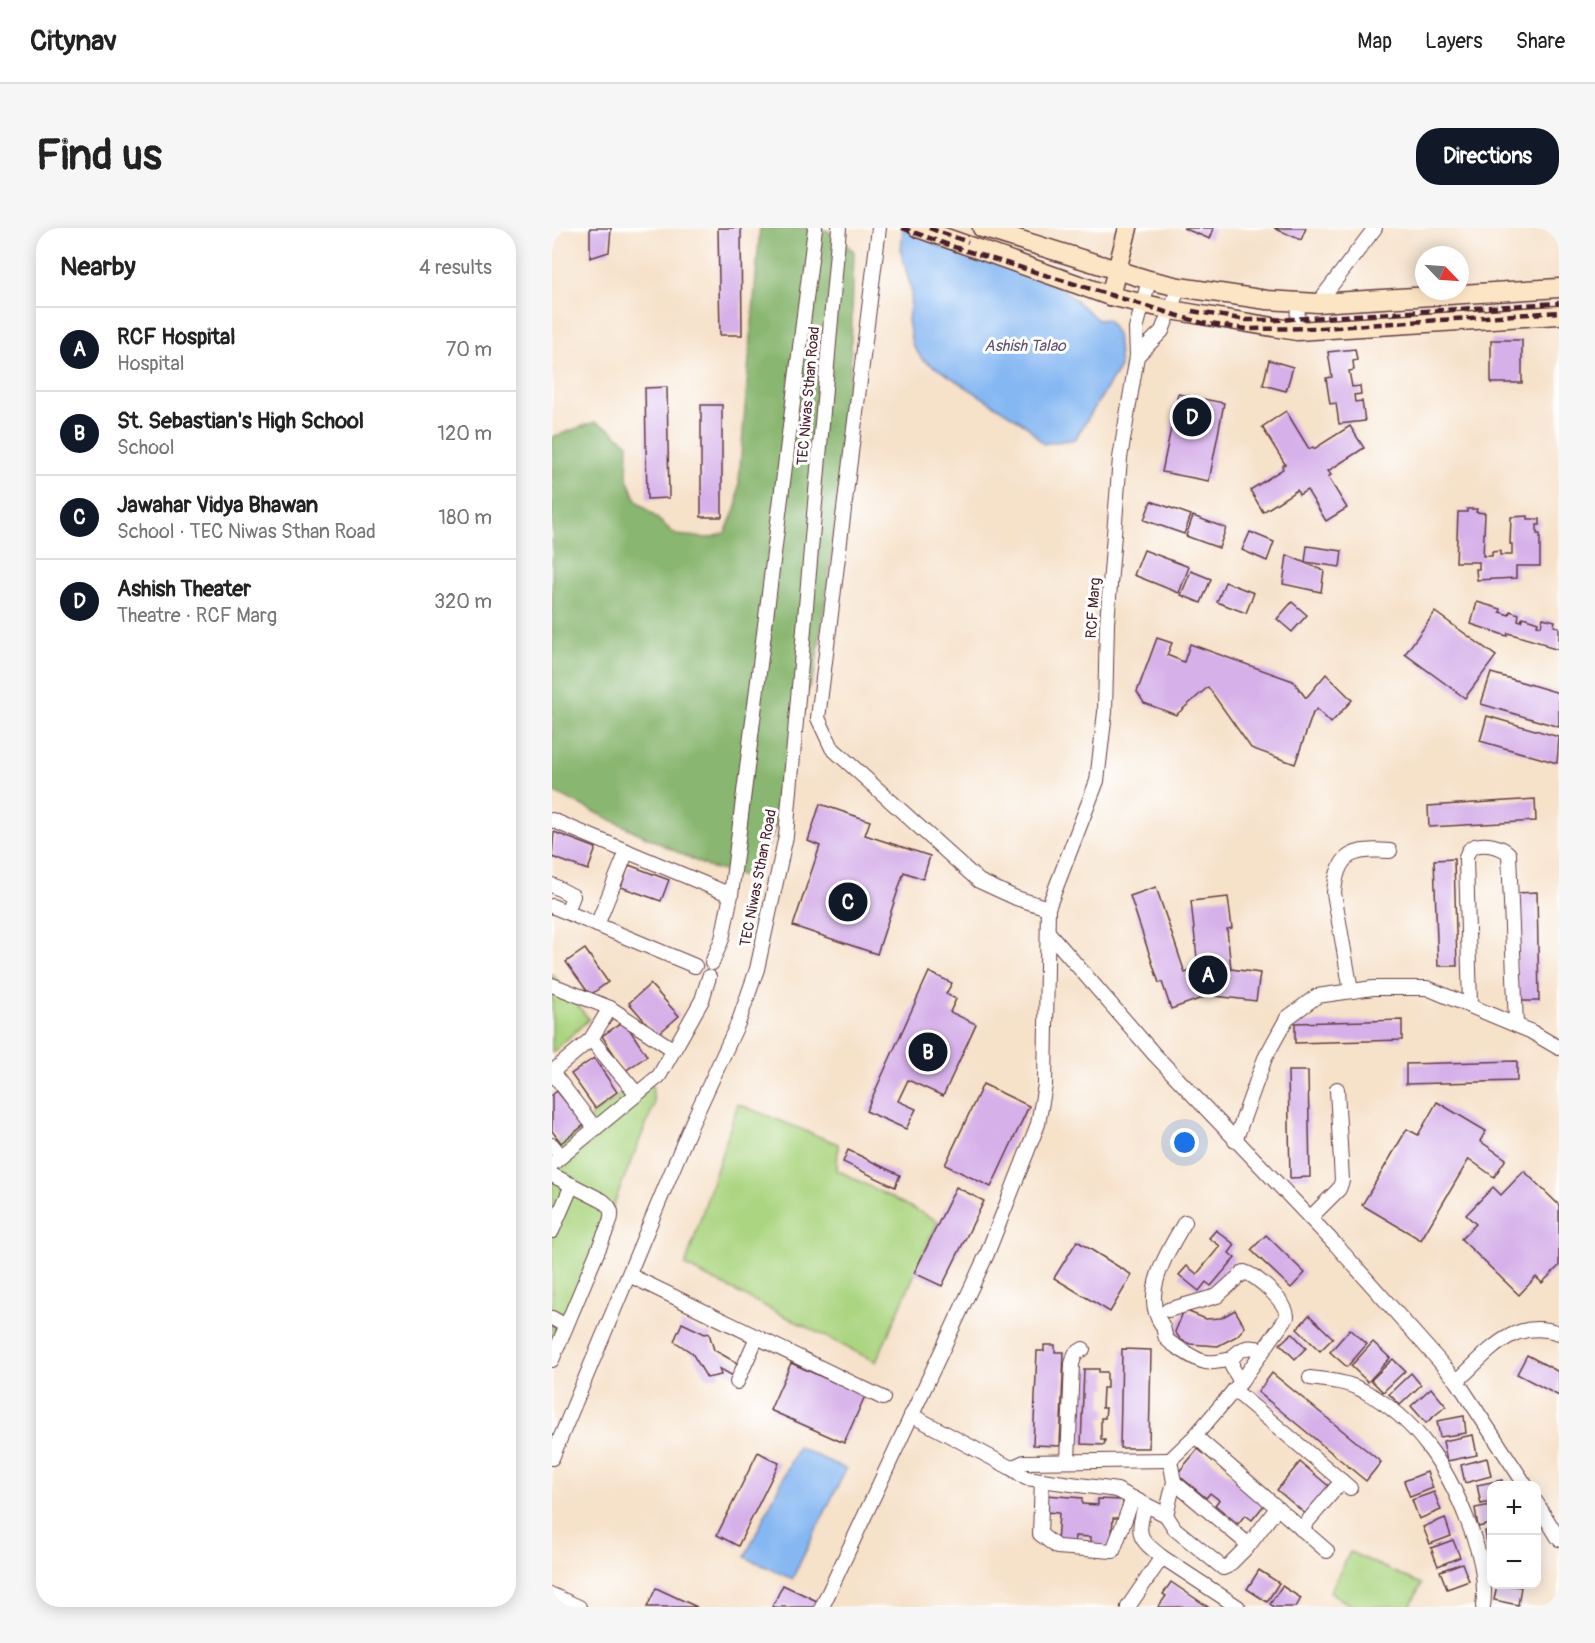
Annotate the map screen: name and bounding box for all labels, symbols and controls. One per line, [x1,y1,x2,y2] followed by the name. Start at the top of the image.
[30,24,117,59] text: Citynav
[1357,28,1392,55] text: Map
[1425,28,1483,55] text: Layers
[1516,28,1565,55] text: Share
[1416,128,1559,185] button: Directions
[36,130,162,182] text: Find us
[1415,246,1469,300] north arrow
[60,251,136,283] text: Nearby
[419,255,492,280] text: 4 results
[117,323,236,351] text: RCF Hospital
[793,326,824,466] street label: TEC Niwas Sthan Road
[984,336,1067,356] water label: Ashish Talao
[73,337,86,362] text: A
[446,337,492,362] text: 70 m
[117,351,184,376] text: Hospital
[1172,394,1212,440] pin: D
[117,407,364,435] text: St. Sebastian's High School
[74,421,85,446] text: B
[437,421,492,446] text: 120 m
[117,435,174,460] text: School
[117,491,318,519] text: Jawahar Vidya Bhawan
[73,505,86,530] text: C
[438,505,492,530] text: 180 m
[117,519,376,544] text: School · TEC Niwas Sthan Road
[117,575,251,603] text: Ashish Theater
[1082,577,1105,639] street label: RCF Marg
[73,589,86,614] text: D
[434,589,492,614] text: 320 m
[117,603,277,628] text: Theatre · RCF Marg
[736,808,781,948] street label: TEC Niwas Sthan Road
[828,880,868,924] pin: C
[1188,952,1228,998] pin: A
[908,1030,947,1074] pin: B
[1170,1128,1199,1157] your location
[1487,1481,1541,1589] map controls
[1487,1481,1541,1535] button: +
[1487,1535,1541,1589] button: −

